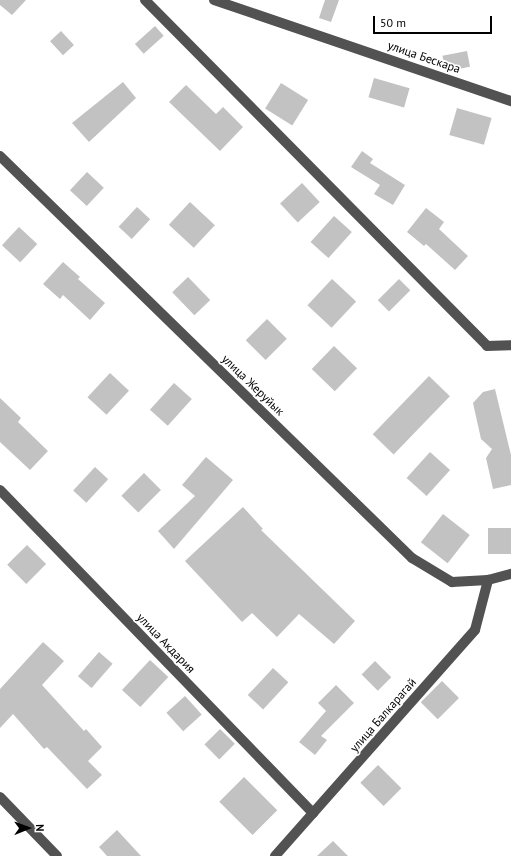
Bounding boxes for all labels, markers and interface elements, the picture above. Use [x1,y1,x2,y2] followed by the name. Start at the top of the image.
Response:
[375,8,494,34] scale bar
[380,15,406,30] text: 50 m
[386,38,462,76] street label: улица Бескара
[219,352,287,418] street label: улица Жеруйык
[134,610,198,676] street label: улица Акдария
[347,675,419,755] street label: улица Балкарагай
[8,808,48,848] north arrow
[33,824,47,832] text: N

